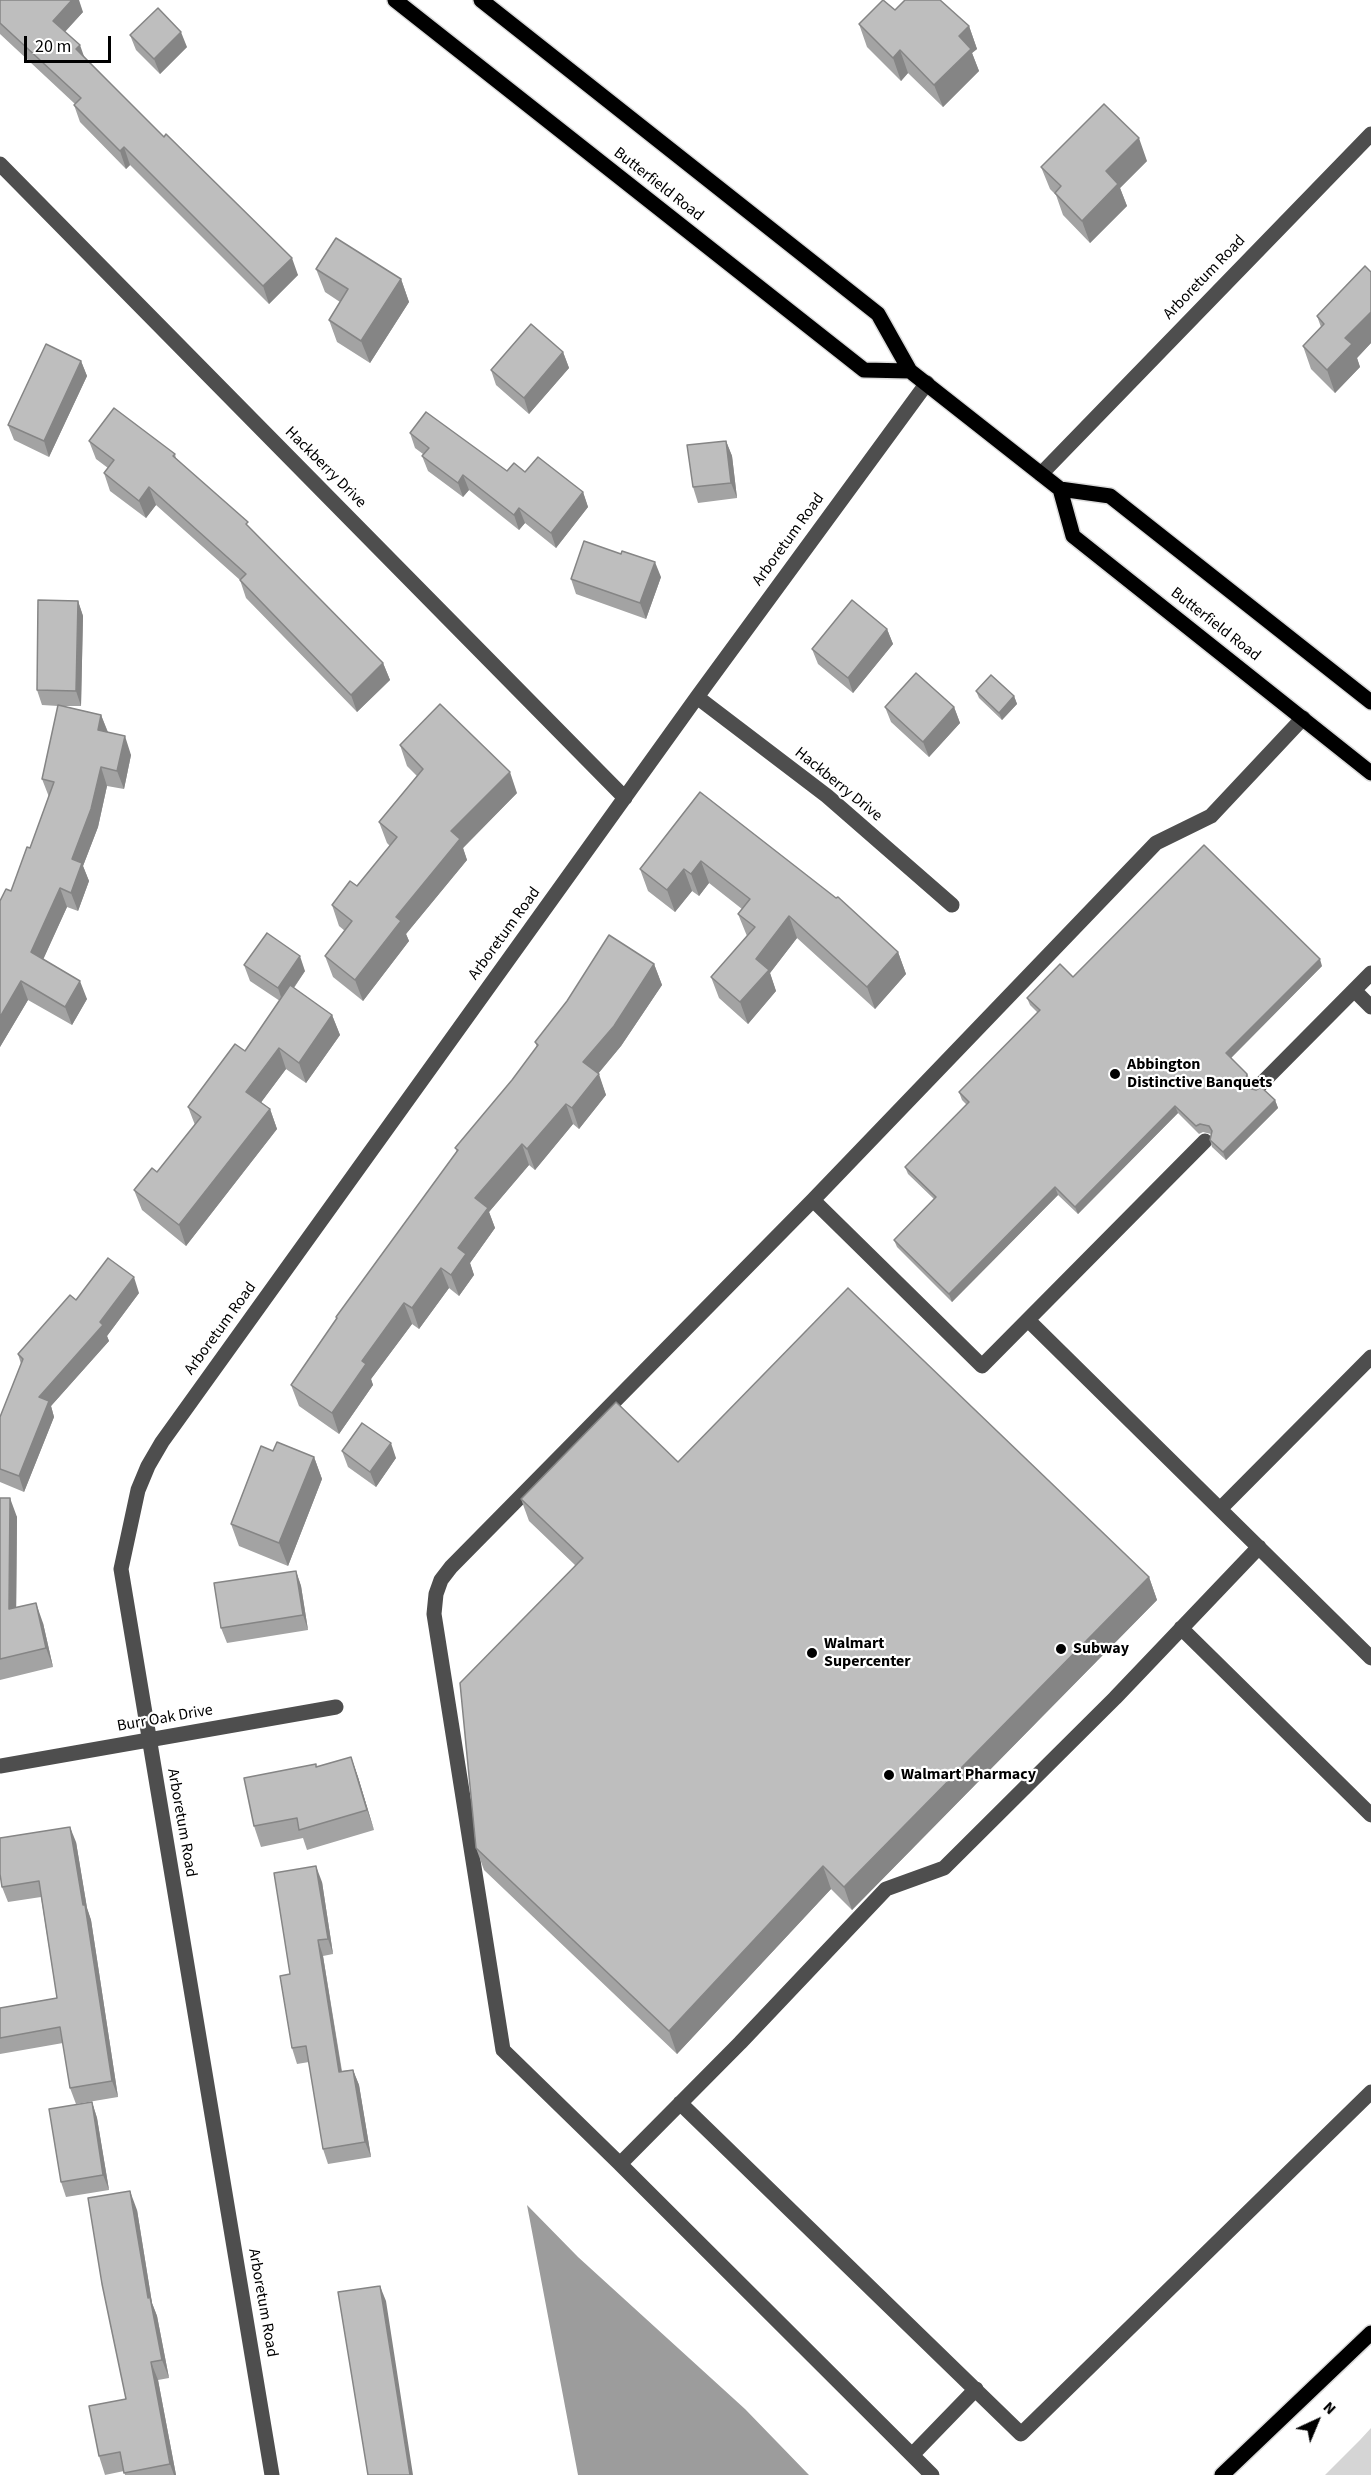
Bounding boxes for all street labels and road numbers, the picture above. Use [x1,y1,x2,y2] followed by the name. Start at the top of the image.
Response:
[609,144,707,226] street label: Butterfield Road
[1160,232,1250,324] street label: Arboretum Road
[280,423,370,513] street label: Hackberry Drive
[749,490,829,590] street label: Arboretum Road
[1166,584,1264,666] street label: Butterfield Road
[790,744,886,826] street label: Hackberry Drive
[465,884,545,984] street label: Arboretum Road
[181,1279,261,1379] street label: Arboretum Road
[116,1701,214,1737] street label: Burr Oak Drive
[162,1767,200,1879] street label: Arboretum Road
[243,2247,281,2359] street label: Arboretum Road

